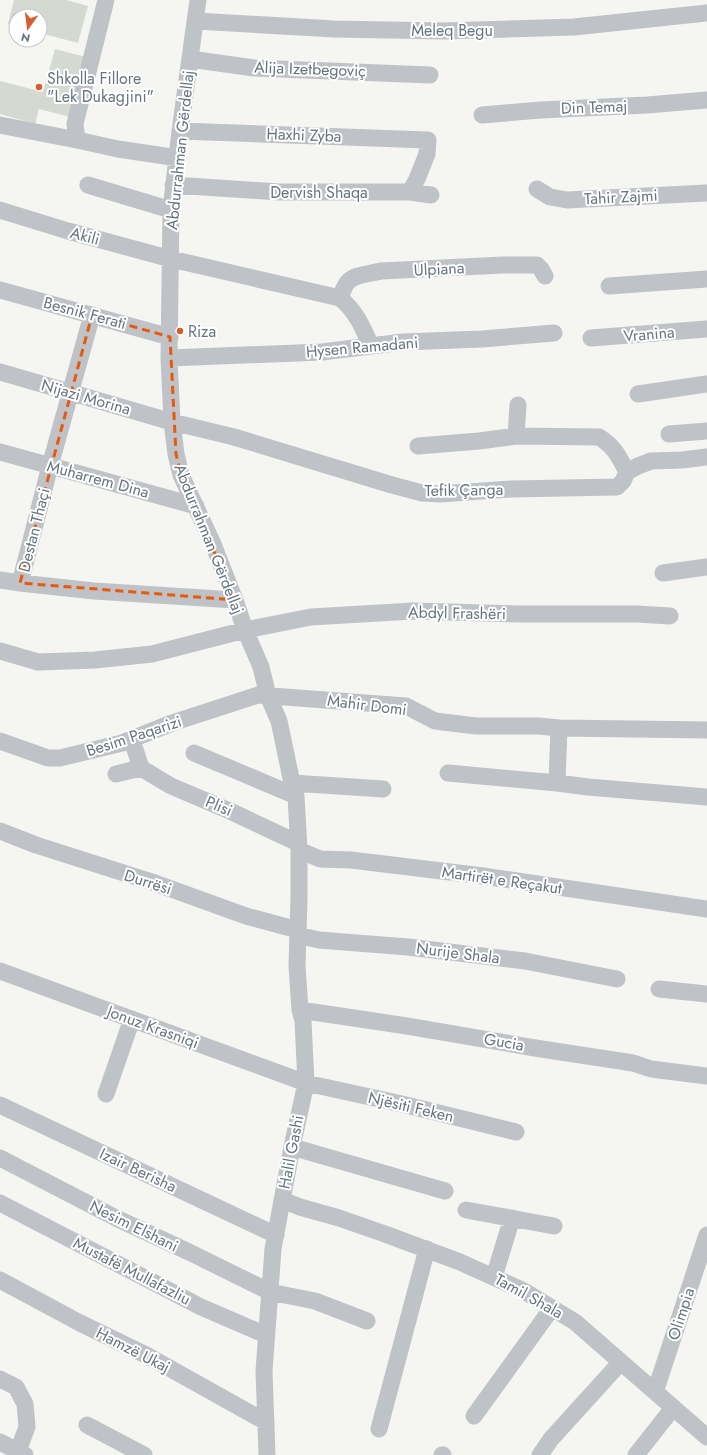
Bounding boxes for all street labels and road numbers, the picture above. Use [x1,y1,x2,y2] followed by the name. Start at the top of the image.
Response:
[411,19,493,42] street label: Meleq Begu
[254,56,366,82] street label: Alija Izetbegoviç
[160,69,200,231] street label: Abdurrahman Gërdellaj
[560,94,628,120] street label: Din Temaj
[266,122,342,148] street label: Haxhi Zyba
[270,181,368,204] street label: Dervish Shaqa
[584,184,658,210] street label: Tahir Zajmi
[68,221,102,251] street label: Akili
[413,256,465,282] street label: Ulpiana
[41,291,129,335] street label: Besnik Ferati
[622,320,676,348] street label: Vranina
[305,331,419,363] street label: Hysen Ramadani
[39,373,133,421] street label: Nijazi Morina
[44,454,152,504] street label: Muharrem Dina
[168,460,250,618] street label: Abdurrahman Gërdellaj
[425,478,503,502] street label: Tefik Çanga
[12,486,56,574] street label: Destan Thaçi
[408,601,506,625] street label: Abdyl Frashëri
[326,689,408,721] street label: Mahir Domi
[83,710,185,762] street label: Besim Paqarizi
[202,790,236,822] street label: Plisi
[440,860,564,900] street label: Martirët e Reçakut
[121,864,175,900] street label: Durrësi
[415,936,501,970] street label: Nurije Shala
[102,999,202,1054] street label: Jonuz Krasniqi
[482,1027,526,1057] street label: Gucia
[366,1086,456,1128] street label: Njësiti Feken
[273,1113,309,1191] street label: Halil Gashi
[96,1142,180,1198] street label: Izair Berisha
[86,1195,182,1257] street label: Nesim Elshani
[69,1231,195,1311] street label: Mustafë Mullafazliu
[491,1268,567,1324] street label: Tamil Shala
[662,1285,700,1343] street label: Olimpia
[92,1321,174,1379] street label: Hamzë Ukaj

